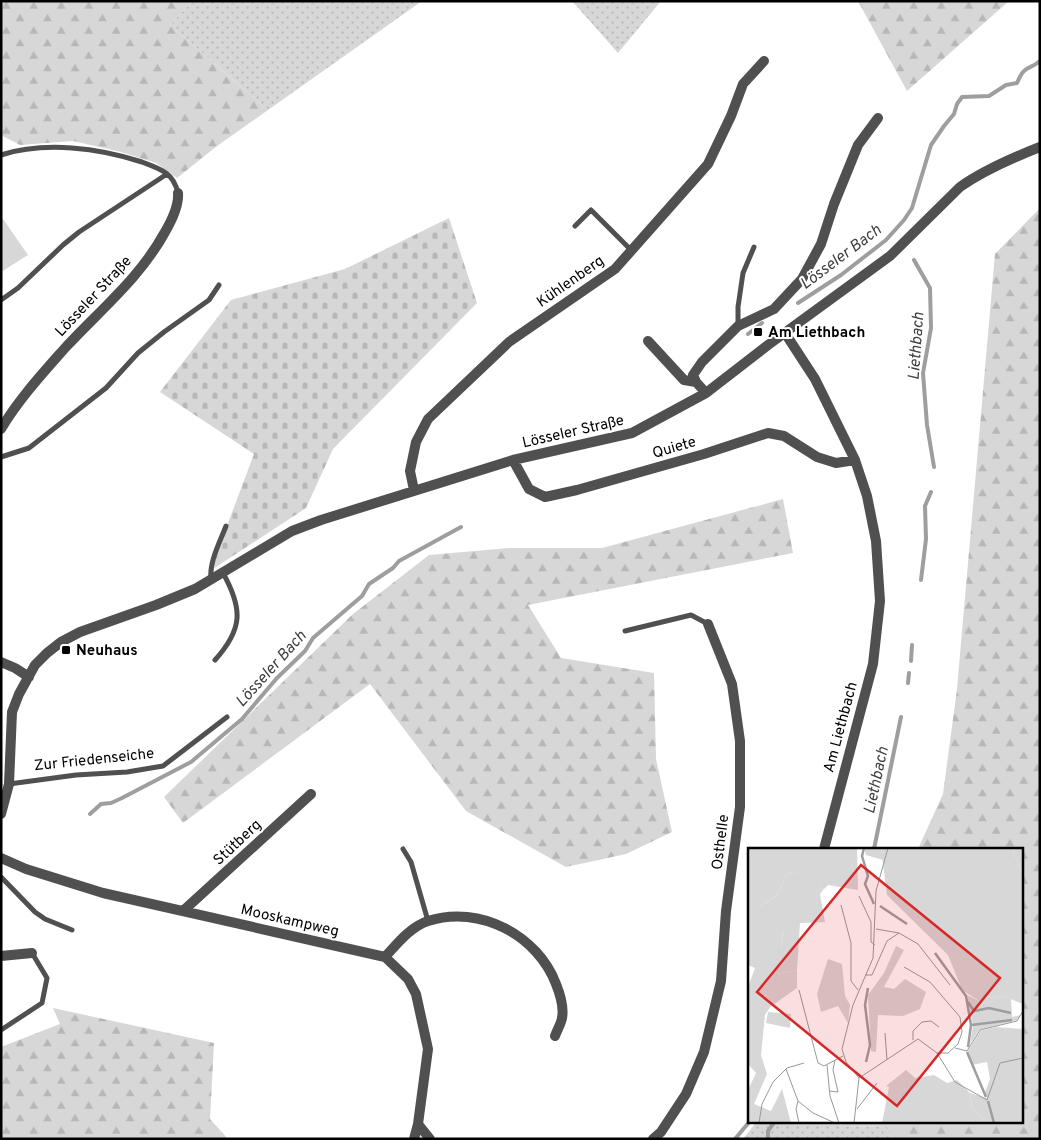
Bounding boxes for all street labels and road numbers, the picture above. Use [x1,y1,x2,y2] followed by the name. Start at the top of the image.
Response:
[533,252,608,312] street label: Kühlenberg
[52,253,136,341] street label: Lösseler Straße
[521,412,626,453] street label: Lösseler Straße
[650,433,699,464] street label: Quiete
[820,680,863,775] street label: Am Liethbach
[33,745,155,776] street label: Zur Friedenseiche
[709,813,734,871] street label: Osthelle
[210,816,266,870] street label: Stütberg
[239,901,341,942] street label: Mooskampweg

